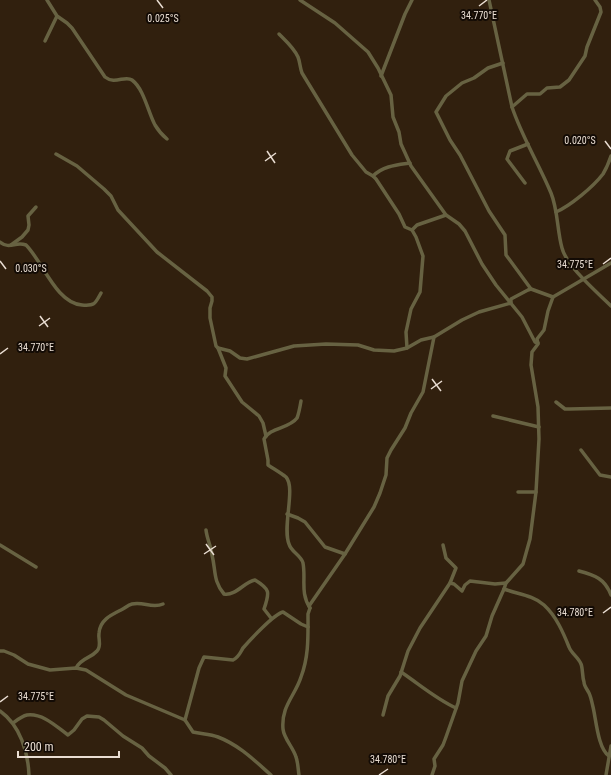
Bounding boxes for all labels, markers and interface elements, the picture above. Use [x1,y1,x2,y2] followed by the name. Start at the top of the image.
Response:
[461,10,497,21] text: 34.770°E
[147,13,179,24] text: 0.025°S
[564,135,596,146] text: 0.020°S
[557,259,593,270] text: 34.775°E
[15,263,47,274] text: 0.030°S
[18,342,54,353] text: 34.770°E
[557,607,593,618] text: 34.780°E
[18,691,54,702] text: 34.775°E
[18,733,119,759] scale bar
[24,740,54,754] text: 200 m
[370,754,406,765] text: 34.780°E

